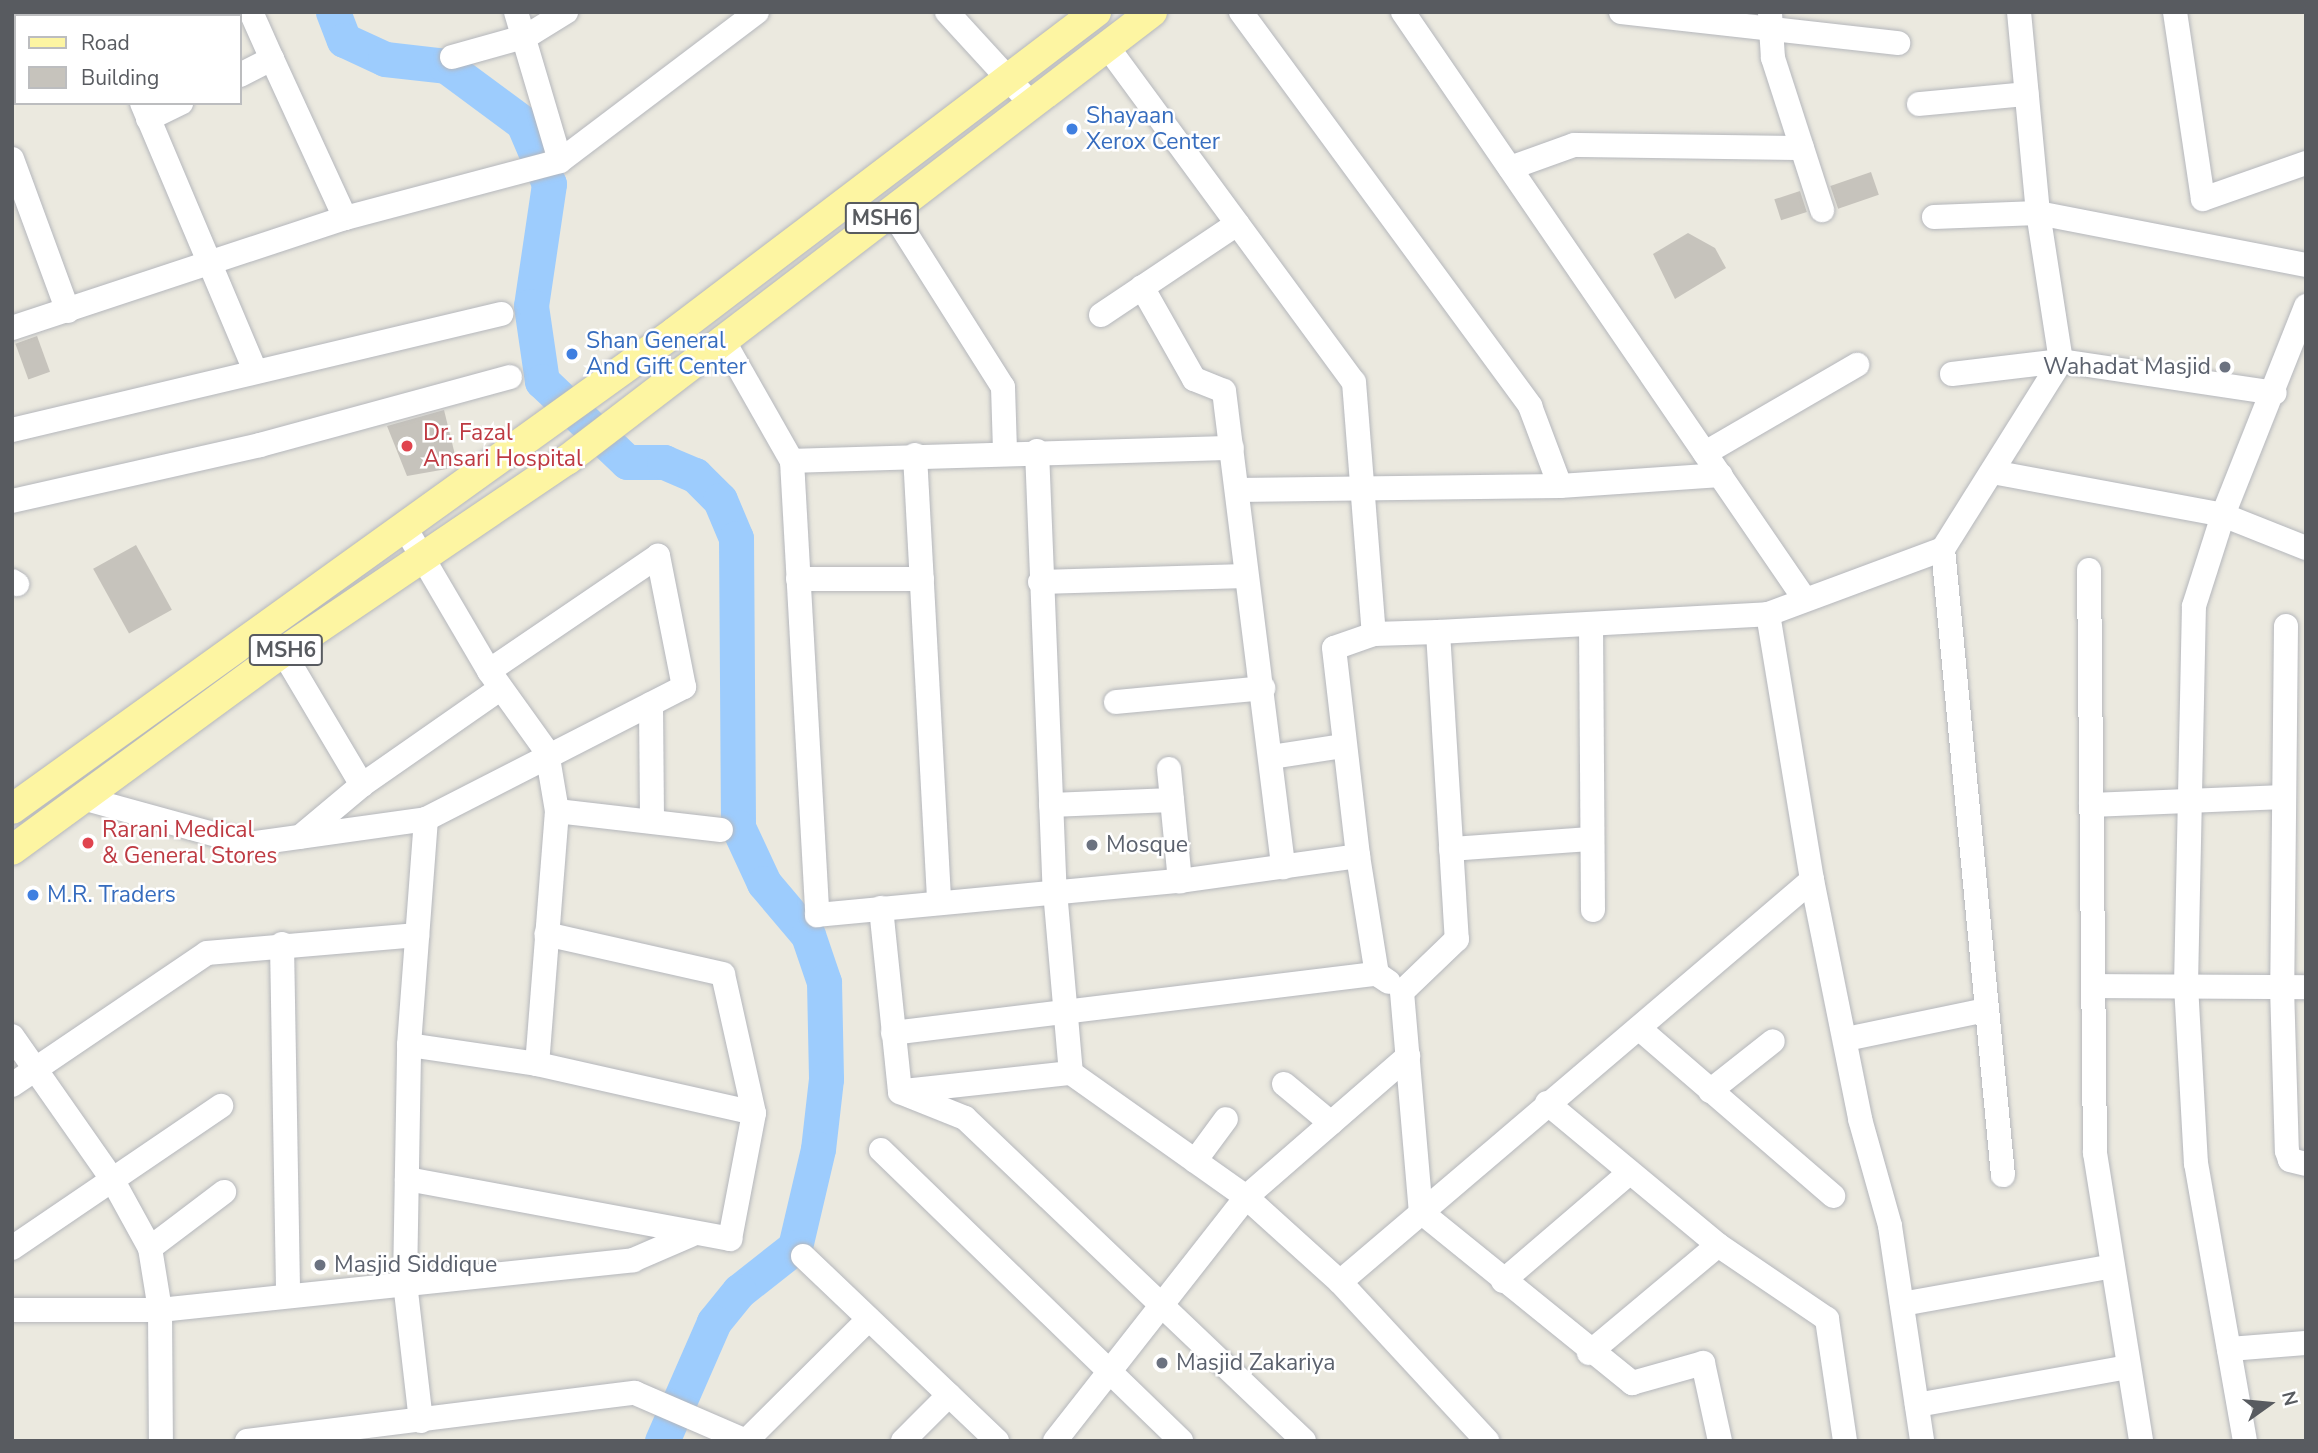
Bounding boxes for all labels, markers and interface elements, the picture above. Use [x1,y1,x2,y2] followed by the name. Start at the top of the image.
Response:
[14,14,242,105] legend
[81,29,130,57] text: Road
[81,64,159,92] text: Building
[1086,102,1220,156] place label: Shayaan Xerox Center
[1064,121,1080,137] marker: Shayaan Xerox Center
[844,200,920,235] road number: MSH6
[586,327,747,381] place label: Shan General And Gift Center
[564,346,580,362] marker: Shan General And Gift Center
[2043,353,2211,381] place label: Wahadat Masjid
[2217,359,2233,375] marker: Wahadat Masjid
[423,419,583,473] place label: Dr. Fazal Ansari Hospital
[397,436,417,456] marker: Dr. Fazal Ansari Hospital
[247,632,324,668] road number: MSH6
[102,816,277,870] place label: Rarani Medical & General Stores
[1106,831,1188,859] place label: Mosque
[80,835,96,851] marker: Rarani Medical & General Stores
[1084,837,1100,853] marker: Mosque
[47,881,176,909] place label: M.R. Traders
[25,887,41,903] marker: M.R. Traders
[334,1251,497,1279] place label: Masjid Siddique
[312,1257,328,1273] marker: Masjid Siddique
[1176,1349,1335,1377] place label: Masjid Zakariya
[1154,1355,1170,1371] marker: Masjid Zakariya
[2234,1369,2304,1439] north arrow
[2275,1388,2304,1409] text: N

